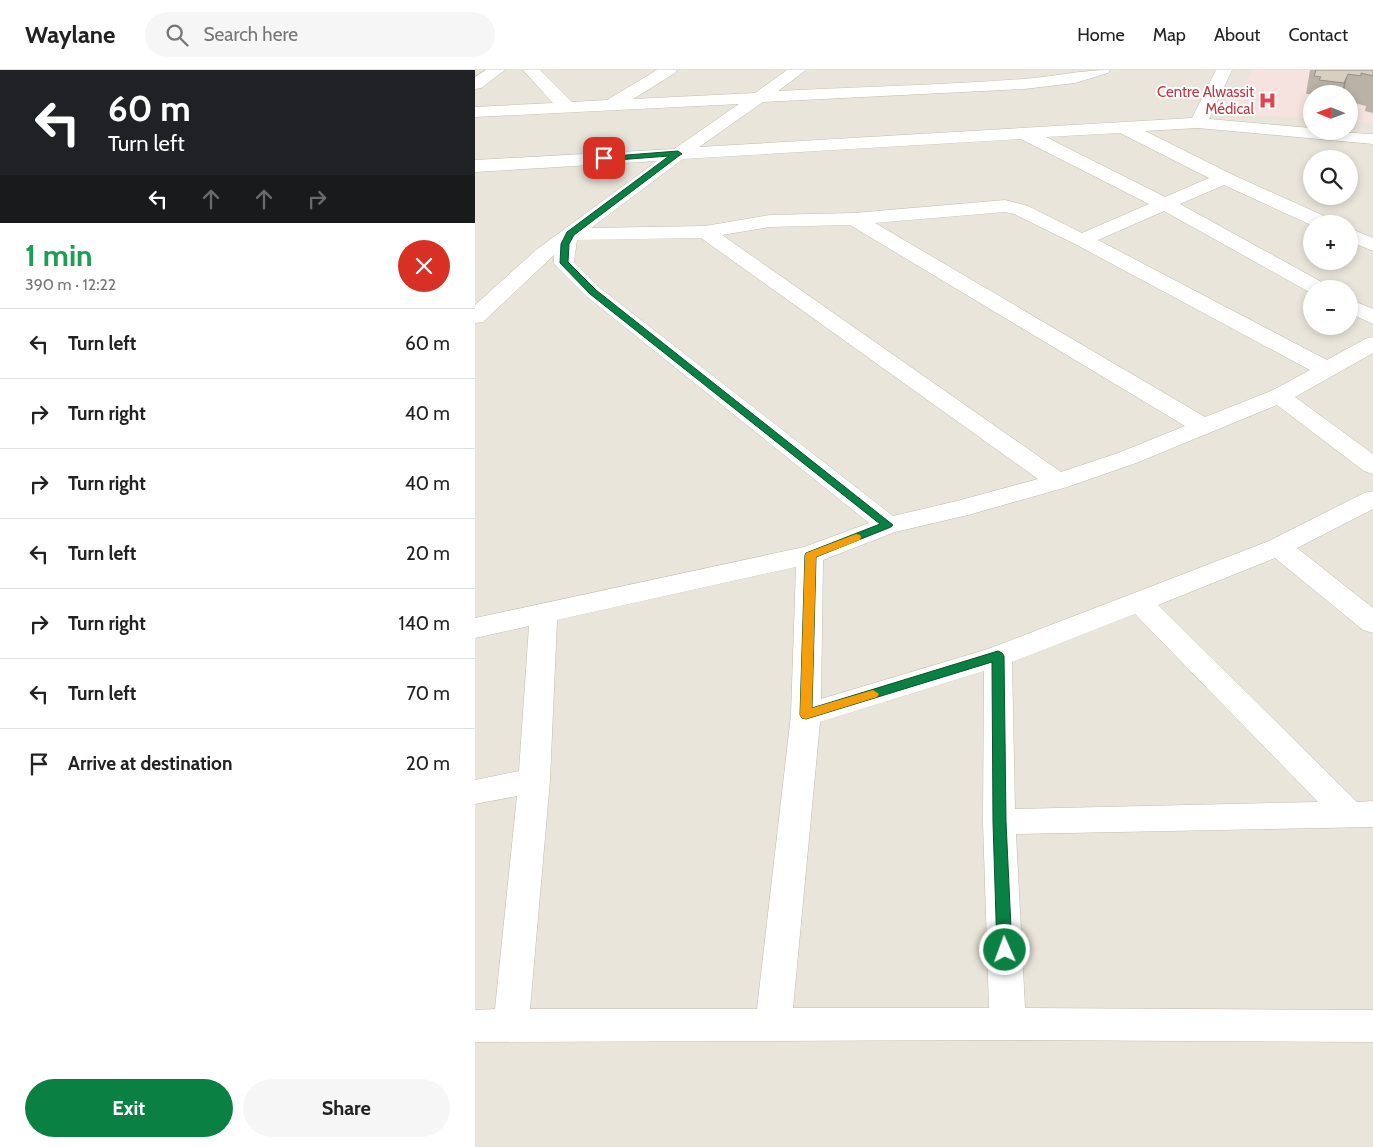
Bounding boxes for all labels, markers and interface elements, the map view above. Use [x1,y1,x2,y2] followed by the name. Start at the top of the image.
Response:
[145,12,495,57] search box
[25,20,115,49] text: Waylane
[163,21,191,49] icon: search
[203,23,298,46] text: Search here
[1077,24,1125,46] text: Home
[1153,24,1186,46] text: Map
[1214,24,1260,46] text: About
[1288,24,1348,46] text: Contact
[1157,83,1254,118] place label: Centre Alwassit Médical
[1303,85,1357,140] north arrow
[1303,85,1358,335] map controls
[108,87,191,130] text: 60 m
[25,90,90,155] icon: left
[1258,91,1278,111] hospital icon: Centre Alwassit Médical
[108,130,185,157] text: Turn left
[583,137,625,179] pin
[590,144,618,172] icon: arrive
[1303,150,1358,205] button: search
[144,185,172,213] icon: left
[197,185,225,213] icon: ahead
[250,185,278,213] icon: ahead
[303,185,331,213] icon: right
[1303,215,1358,270] button: +
[25,237,93,274] text: 1 min
[398,240,450,292] button: close
[25,275,116,294] text: 390 m · 12:22
[1303,280,1358,335] button: −
[25,330,53,358] icon: left
[68,332,136,355] text: Turn left
[405,332,450,355] text: 60 m
[25,400,53,428] icon: right
[68,402,146,425] text: Turn right
[405,402,450,425] text: 40 m
[25,470,53,498] icon: right
[68,472,146,495] text: Turn right
[405,472,450,495] text: 40 m
[25,540,53,568] icon: left
[68,542,136,565] text: Turn left
[406,542,450,565] text: 20 m
[25,610,53,638] icon: right
[68,612,146,635] text: Turn right
[399,612,450,635] text: 140 m
[25,680,53,708] icon: left
[68,682,136,705] text: Turn left
[406,682,450,705] text: 70 m
[25,750,53,778] icon: arrive
[68,752,232,775] text: Arrive at destination
[406,752,450,775] text: 20 m
[978,923,1030,975] position arrow
[25,1079,233,1137] button: Exit
[243,1079,450,1137] button: Share

